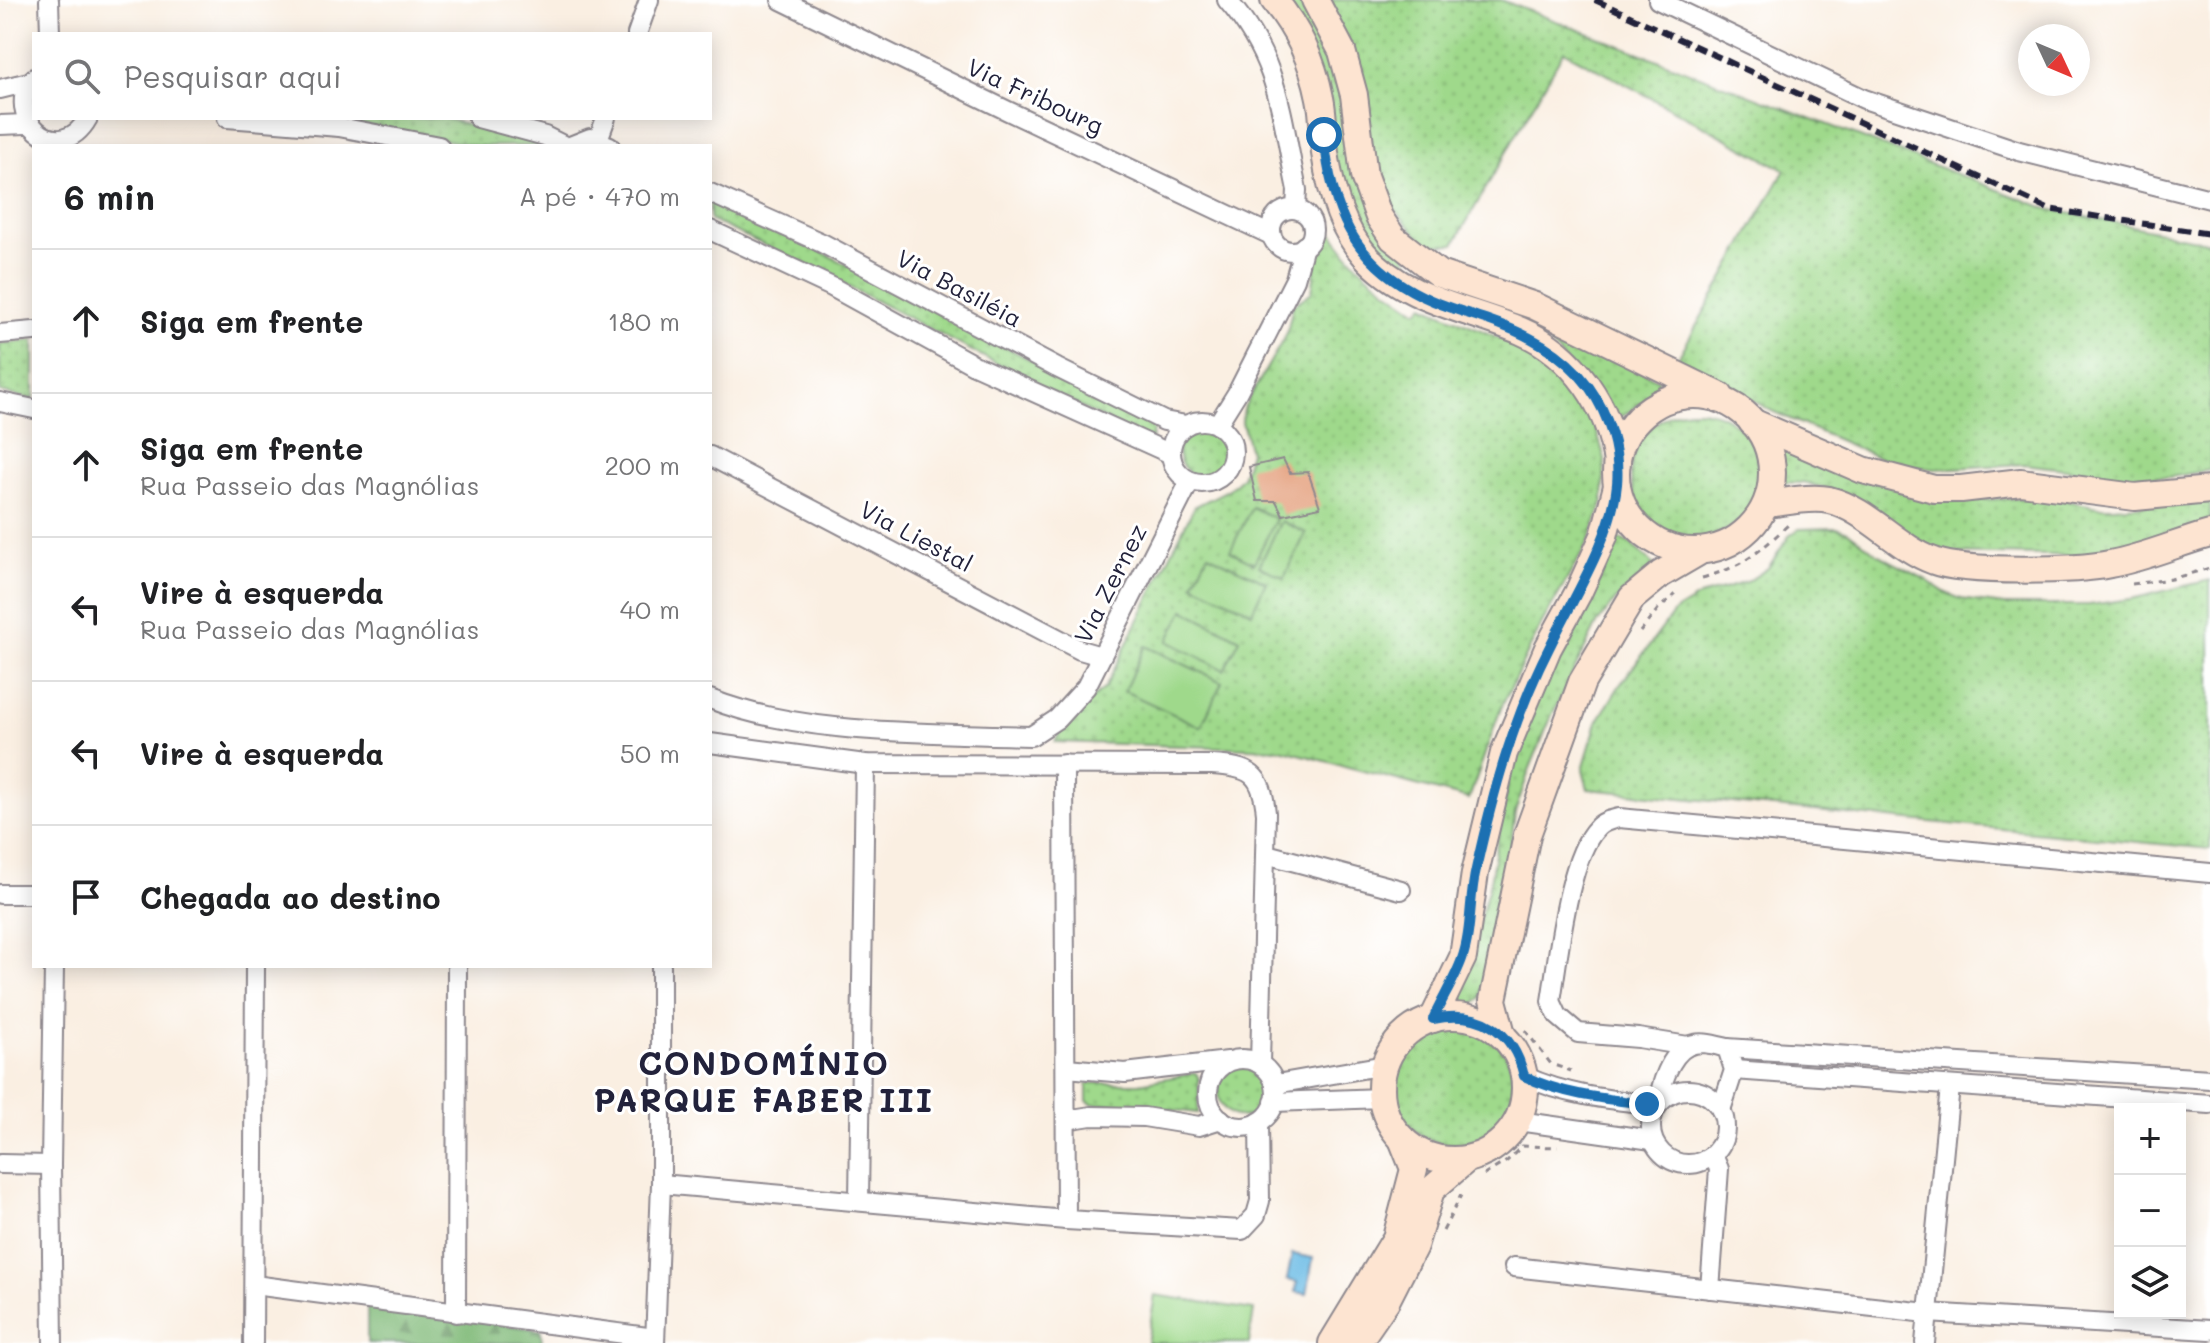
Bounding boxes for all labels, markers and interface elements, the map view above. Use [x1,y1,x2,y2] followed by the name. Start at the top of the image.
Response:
[2018,24,2090,96] north arrow
[32,32,712,120] search box
[963,51,1109,141] street label: Via Fribourg
[60,54,104,98] icon: search
[124,56,342,96] text: Pesquisar aqui
[1306,117,1342,153] route start
[64,174,155,219] text: 6 min
[519,179,680,213] text: A pé · 470 m
[892,242,1028,334] street label: Via Basiléia
[64,299,108,343] icon: ahead
[140,301,363,341] text: Siga em frente
[608,304,680,338] text: 180 m
[140,428,363,468] text: Siga em frente
[64,443,108,487] icon: ahead
[604,448,680,482] text: 200 m
[140,468,479,502] text: Rua Passeio das Magnólias
[855,493,978,578] street label: Via Liestal
[1066,518,1153,648] street label: Via Zernez
[140,572,384,612] text: Vire à esquerda
[64,587,108,631] icon: left
[620,592,680,626] text: 40 m
[140,612,479,646] text: Rua Passeio das Magnólias
[64,731,108,775] icon: left
[140,733,384,773] text: Vire à esquerda
[620,736,680,770] text: 50 m
[64,875,108,919] icon: arrive
[140,877,440,917] text: Chegada ao destino
[594,1041,934,1120] district label: CONDOMÍNIO PARQUE FABER III
[1629,1086,1665,1122] route end
[2114,1103,2186,1319] map controls
[2114,1103,2186,1175] button: +
[2114,1175,2186,1247] button: −
[2114,1247,2186,1319] button: layers

